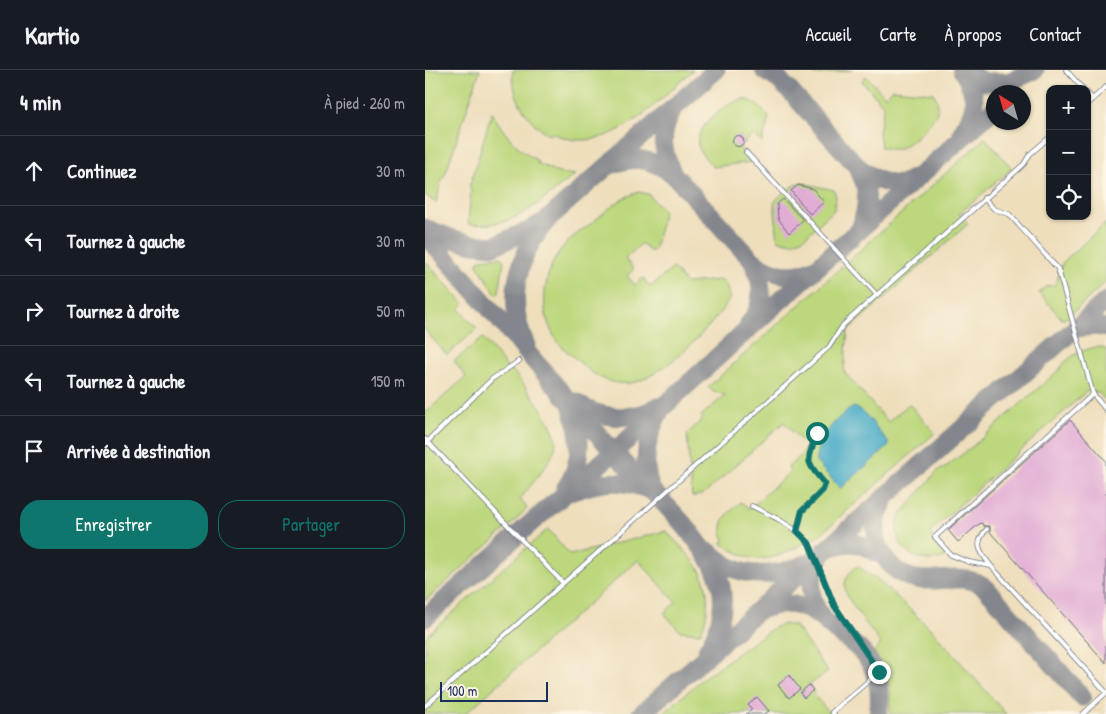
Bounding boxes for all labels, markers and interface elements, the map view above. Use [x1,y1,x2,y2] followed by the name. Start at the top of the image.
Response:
[25,19,80,51] text: Kartio
[805,22,851,47] text: Accueil
[879,22,917,47] text: Carte
[945,22,1001,47] text: À propos
[1029,22,1081,47] text: Contact
[986,85,1031,130] north arrow
[1046,85,1091,220] map controls
[1046,85,1091,130] button: +
[20,88,61,117] text: 4 min
[324,92,405,114] text: À pied · 260 m
[1046,130,1091,175] button: −
[20,157,48,185] icon: ahead
[67,158,136,184] text: Continuez
[376,160,405,182] text: 30 m
[1046,175,1091,220] button: locate
[20,227,48,255] icon: left
[67,228,185,254] text: Tournez à gauche
[376,230,405,252] text: 30 m
[20,297,48,325] icon: right
[67,298,180,324] text: Tournez à droite
[377,300,405,322] text: 50 m
[20,367,48,395] icon: left
[67,368,185,394] text: Tournez à gauche
[371,370,405,392] text: 150 m
[806,422,829,445] route start
[20,437,48,465] icon: arrive
[67,438,210,464] text: Arrivée à destination
[20,500,208,549] button: Enregistrer
[218,500,405,549] button: Partager
[868,661,891,684] route end
[440,679,547,702] scale bar
[447,681,477,700] text: 100 m

